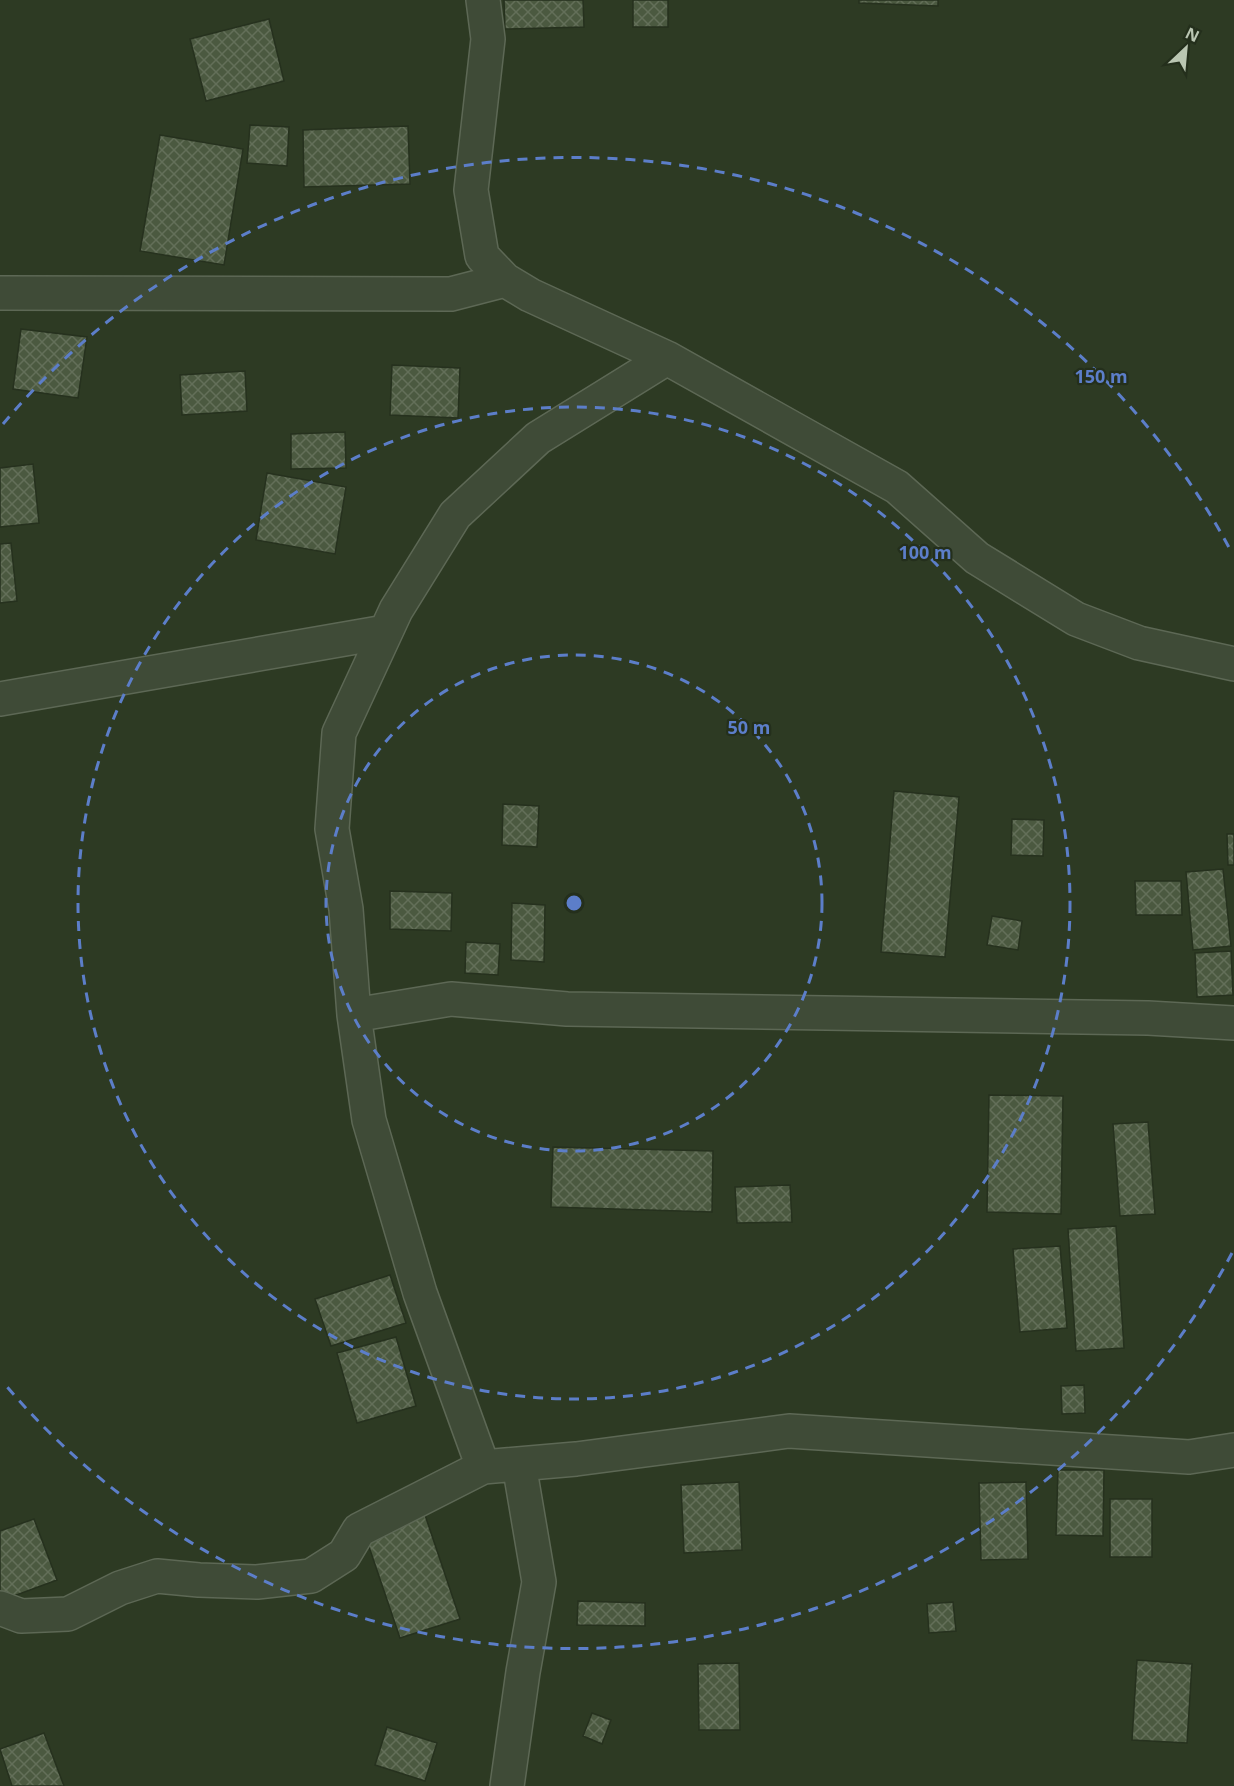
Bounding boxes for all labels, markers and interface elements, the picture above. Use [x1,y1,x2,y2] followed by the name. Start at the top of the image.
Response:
[1156,18,1216,78] north arrow
[1182,22,1203,47] text: N
[1074,364,1128,388] text: 150 m
[898,540,952,564] text: 100 m
[728,715,770,739] text: 50 m
[564,893,584,913] centre of rings

